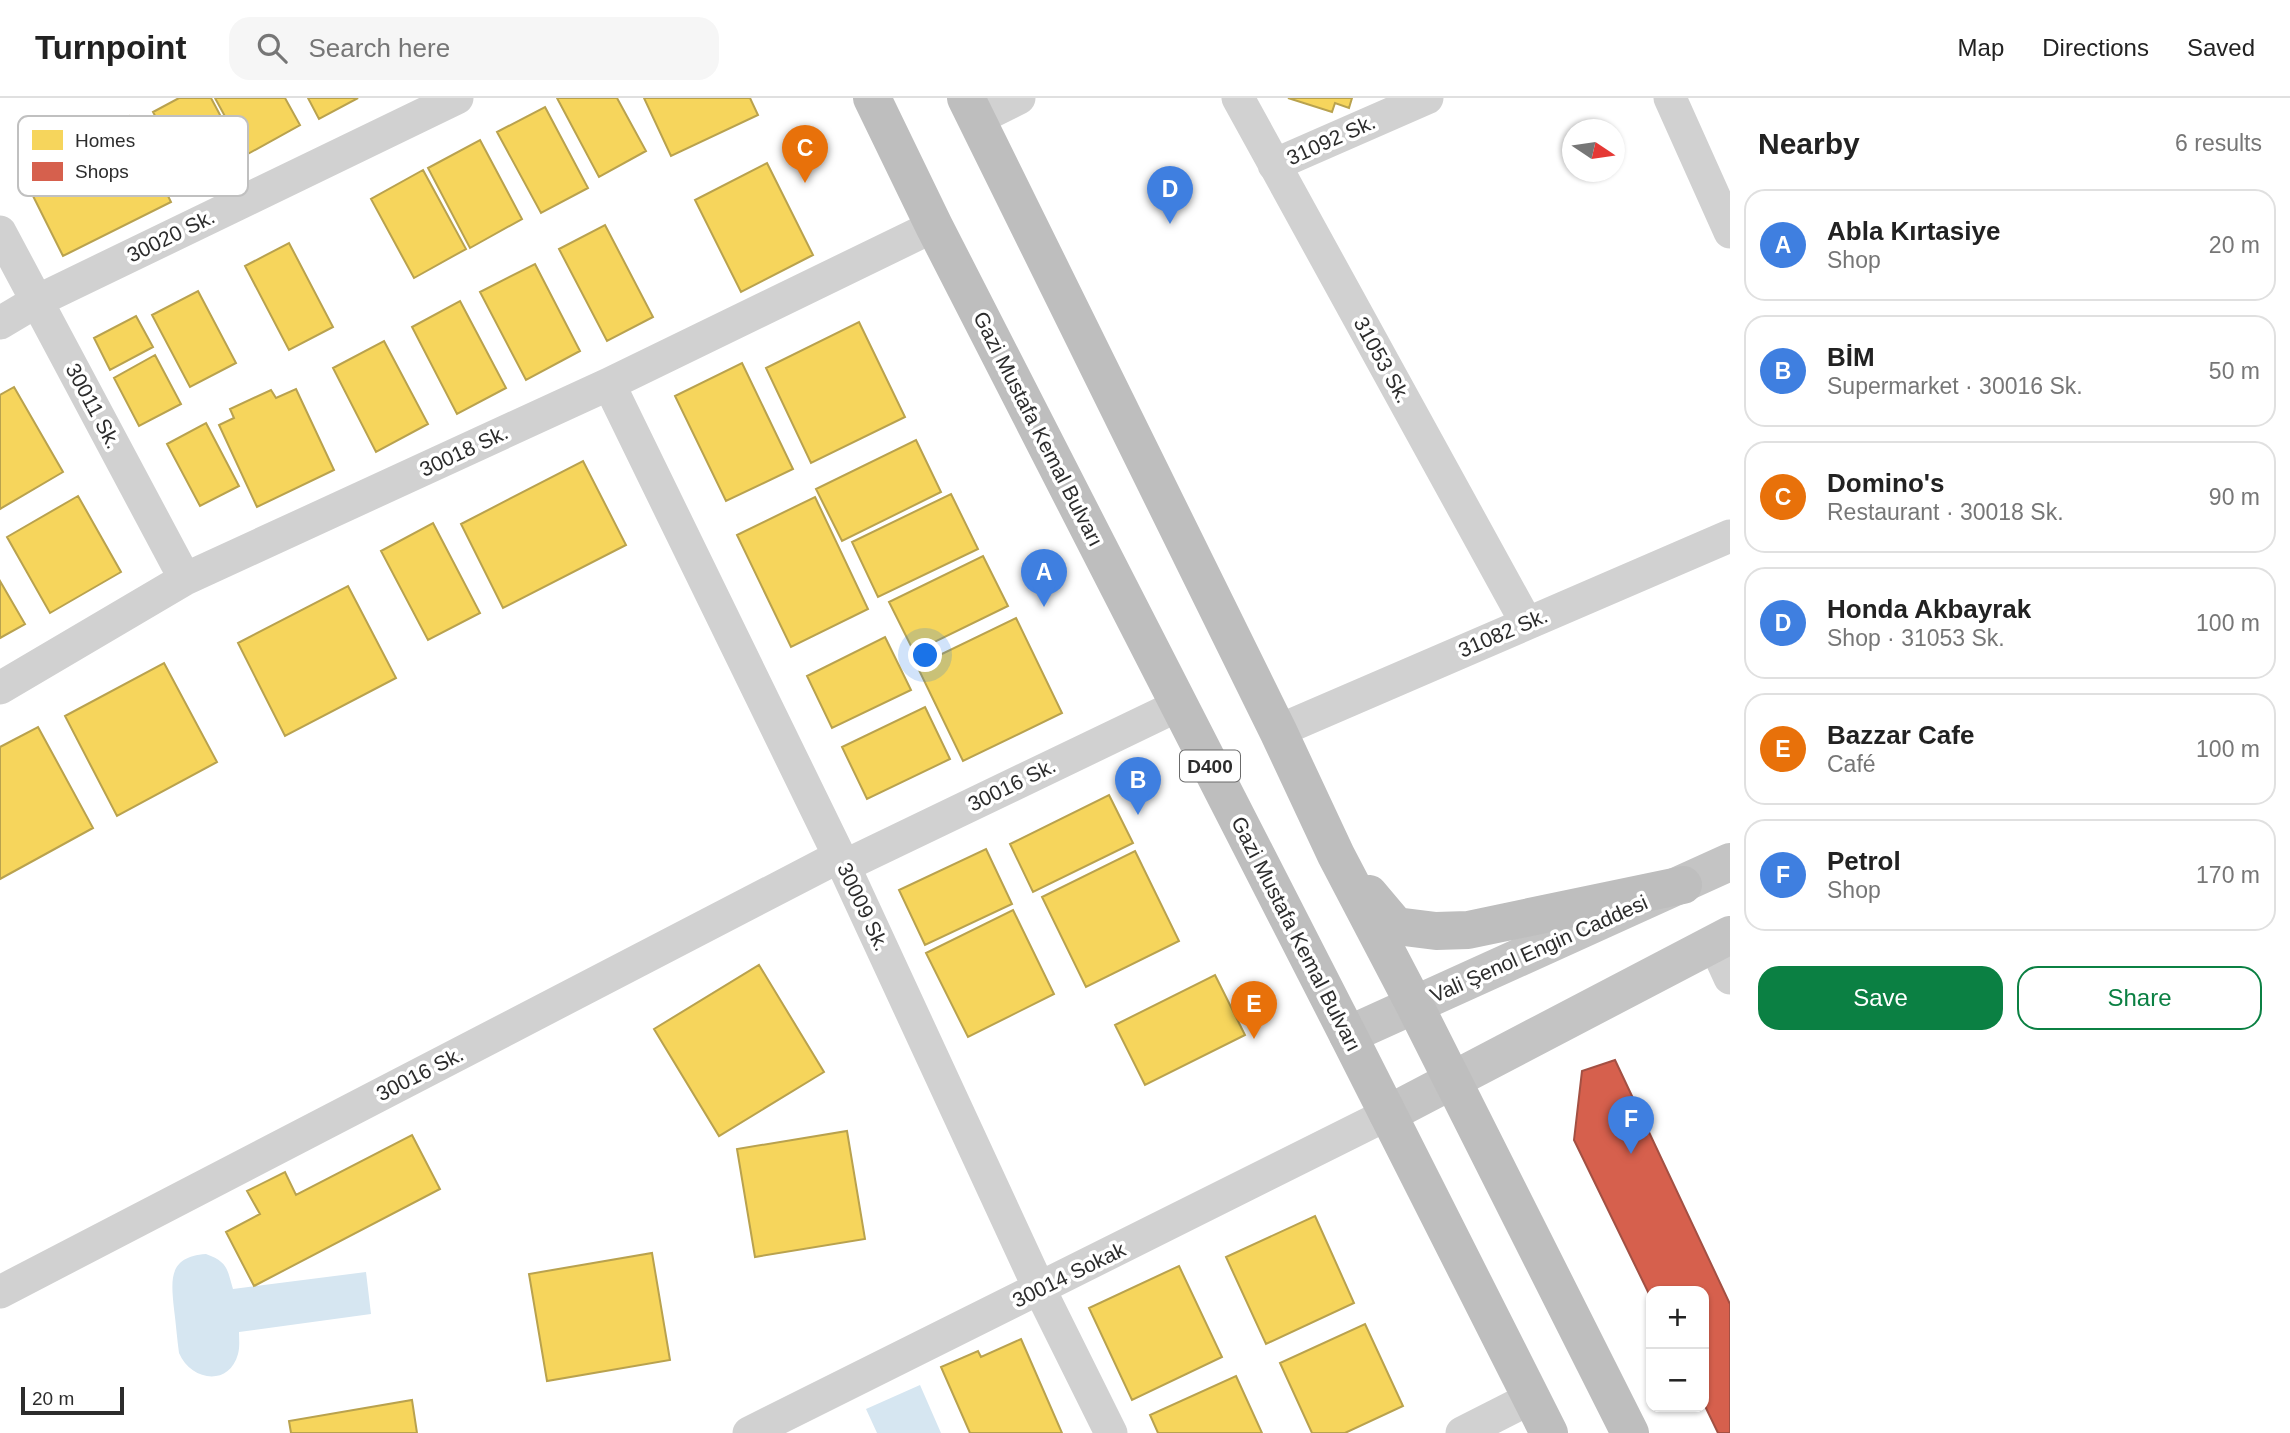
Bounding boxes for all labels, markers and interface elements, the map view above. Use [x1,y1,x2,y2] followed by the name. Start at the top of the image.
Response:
[229,17,719,80] search box
[35,29,187,66] text: Turnpoint
[253,29,291,67] icon: search
[309,33,450,63] text: Search here
[1958,34,2004,61] text: Map
[2042,34,2149,61] text: Directions
[2187,34,2255,61] text: Saved
[1283,110,1379,169] street label: 31092 Sk.
[18,116,248,196] legend
[1562,119,1625,182] north arrow
[782,125,828,183] pin: C
[1758,127,1860,160] text: Nearby
[75,130,135,151] text: Homes
[2175,130,2262,156] text: 6 results
[75,161,129,182] text: Shops
[1147,166,1193,224] pin: D
[123,204,218,267] street label: 30020 Sk.
[1827,216,2000,246] text: Abla Kırtasiye
[1775,232,1791,258] text: A
[2209,232,2260,258] text: 20 m
[1827,247,1881,273] text: Shop
[969,308,1108,550] street label: Gazi Mustafa Kemal Bulvarı
[1349,313,1415,407] street label: 31053 Sk.
[1827,342,1875,372] text: BİM
[1775,358,1791,384] text: B
[2209,358,2260,384] text: 50 m
[61,359,125,452] street label: 30011 Sk.
[1827,373,2083,399] text: Supermarket · 30016 Sk.
[416,420,512,481] street label: 30018 Sk.
[1827,468,1944,498] text: Domino's
[1775,484,1791,510] text: C
[2209,484,2260,510] text: 90 m
[1827,499,2064,525] text: Restaurant · 30018 Sk.
[1021,549,1067,607] pin: A
[1827,594,2031,624] text: Honda Akbayrak
[1455,603,1551,662] street label: 31082 Sk.
[1775,610,1791,636] text: D
[2196,610,2260,636] text: 100 m
[1827,625,2005,651] text: Shop · 31053 Sk.
[908,638,942,672] your location
[1827,720,1974,750] text: Bazzar Cafe
[1775,736,1791,762] text: E
[2196,736,2260,762] text: 100 m
[1180,750,1240,782] road number: D400
[1827,751,1876,777] text: Café
[964,753,1059,816] street label: 30016 Sk.
[1115,757,1161,815] pin: B
[1227,813,1366,1055] street label: Gazi Mustafa Kemal Bulvarı
[1827,846,1901,876] text: Petrol
[833,859,894,955] street label: 30009 Sk.
[1776,862,1790,888] text: F
[2196,862,2260,888] text: 170 m
[1827,877,1881,903] text: Shop
[1427,890,1651,1007] street label: Vali Şenol Engin Caddesi
[1758,966,2003,1030] button: Save
[2017,966,2262,1030] button: Share
[1231,981,1277,1039] pin: E
[372,1042,467,1105] street label: 30016 Sk.
[1608,1096,1654,1154] pin: F
[1009,1237,1129,1312] street label: 30014 Sokak
[1646,1286,1709,1412] map controls
[1646,1286,1709,1349] button: +
[1646,1349,1709,1412] button: −
[21,1384,124,1416] scale bar
[32,1388,74,1409] text: 20 m

